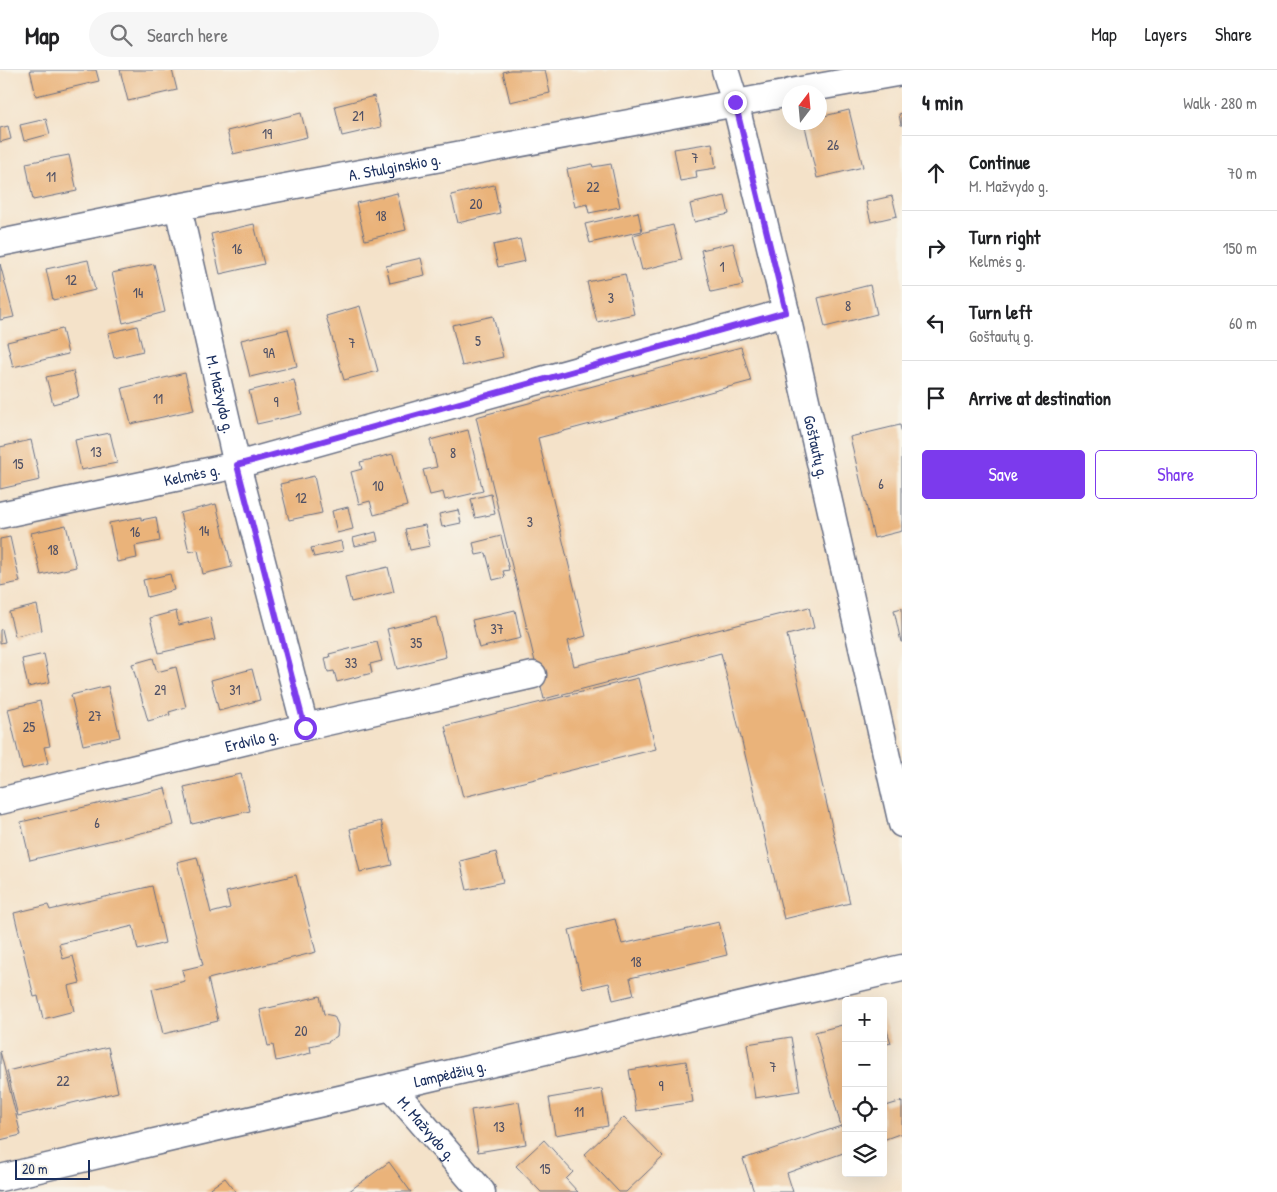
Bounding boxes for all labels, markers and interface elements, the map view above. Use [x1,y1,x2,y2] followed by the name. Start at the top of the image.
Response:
[89,12,439,57] search box
[25,19,59,51] text: Map
[107,21,135,49] icon: search
[147,22,228,48] text: Search here
[1091,22,1117,47] text: Map
[1145,22,1187,47] text: Layers
[1215,22,1252,47] text: Share
[782,85,827,130] north arrow
[922,88,963,117] text: 4 min
[724,91,747,114] route end
[1183,92,1257,114] text: Walk · 280 m
[352,106,364,125] house number: 21
[262,124,272,143] house number: 19
[827,135,839,154] house number: 26
[347,147,443,186] street label: A. Stulginskio g.
[692,148,699,167] house number: 7
[969,149,1030,175] text: Continue
[922,159,950,187] icon: ahead
[1227,162,1257,184] text: 70 m
[46,167,56,186] house number: 11
[969,175,1048,197] text: M. Mažvydo g.
[586,177,600,196] house number: 22
[470,194,482,213] house number: 20
[375,206,387,225] house number: 18
[969,224,1040,250] text: Turn right
[922,234,950,262] icon: right
[1223,237,1257,259] text: 150 m
[232,239,243,258] house number: 16
[969,250,1026,272] text: Kelmės g.
[719,257,725,276] house number: 1
[65,270,77,289] house number: 12
[133,283,143,302] house number: 14
[608,288,614,307] house number: 3
[845,296,851,315] house number: 8
[969,299,1032,325] text: Turn left
[922,309,950,337] icon: left
[1229,312,1257,334] text: 60 m
[969,325,1034,347] text: Goštautų g.
[475,331,481,350] house number: 5
[349,333,356,352] house number: 7
[263,343,275,362] house number: 9A
[201,353,240,435] street label: M. Mažvydo g.
[922,384,950,412] icon: arrive
[969,385,1111,411] text: Arrive at destination
[153,389,163,408] house number: 11
[273,392,279,411] house number: 9
[799,413,834,481] street label: Goštautų g.
[90,442,102,461] house number: 13
[450,443,456,462] house number: 8
[922,450,1085,499] button: Save
[1095,450,1257,499] button: Share
[12,454,24,473] house number: 15
[162,458,222,491] street label: Kelmės g.
[878,474,884,493] house number: 6
[372,476,384,495] house number: 10
[295,488,307,507] house number: 12
[527,512,533,531] house number: 3
[199,521,209,540] house number: 14
[130,522,141,541] house number: 16
[47,540,59,559] house number: 18
[490,619,504,638] house number: 37
[410,633,422,652] house number: 35
[345,653,357,672] house number: 33
[154,680,166,699] house number: 29
[229,680,241,699] house number: 31
[88,706,102,725] house number: 27
[23,717,35,736] house number: 25
[294,717,317,740] route start
[223,723,281,757] street label: Erdvilo g.
[94,813,100,832] house number: 6
[630,952,642,971] house number: 18
[842,997,887,1177] map controls
[842,997,887,1042] button: +
[295,1021,307,1040] house number: 20
[842,1042,887,1087] button: −
[412,1054,488,1092] street label: Lampėdžių g.
[770,1057,777,1076] house number: 7
[56,1071,70,1090] house number: 22
[658,1076,664,1095] house number: 9
[842,1087,887,1132] button: locate
[393,1091,461,1166] street label: M. Mažvydo g.
[574,1102,584,1121] house number: 11
[493,1117,505,1136] house number: 13
[842,1132,887,1177] button: layers
[15,1157,90,1180] scale bar
[22,1159,48,1178] text: 20 m
[539,1159,551,1178] house number: 15

